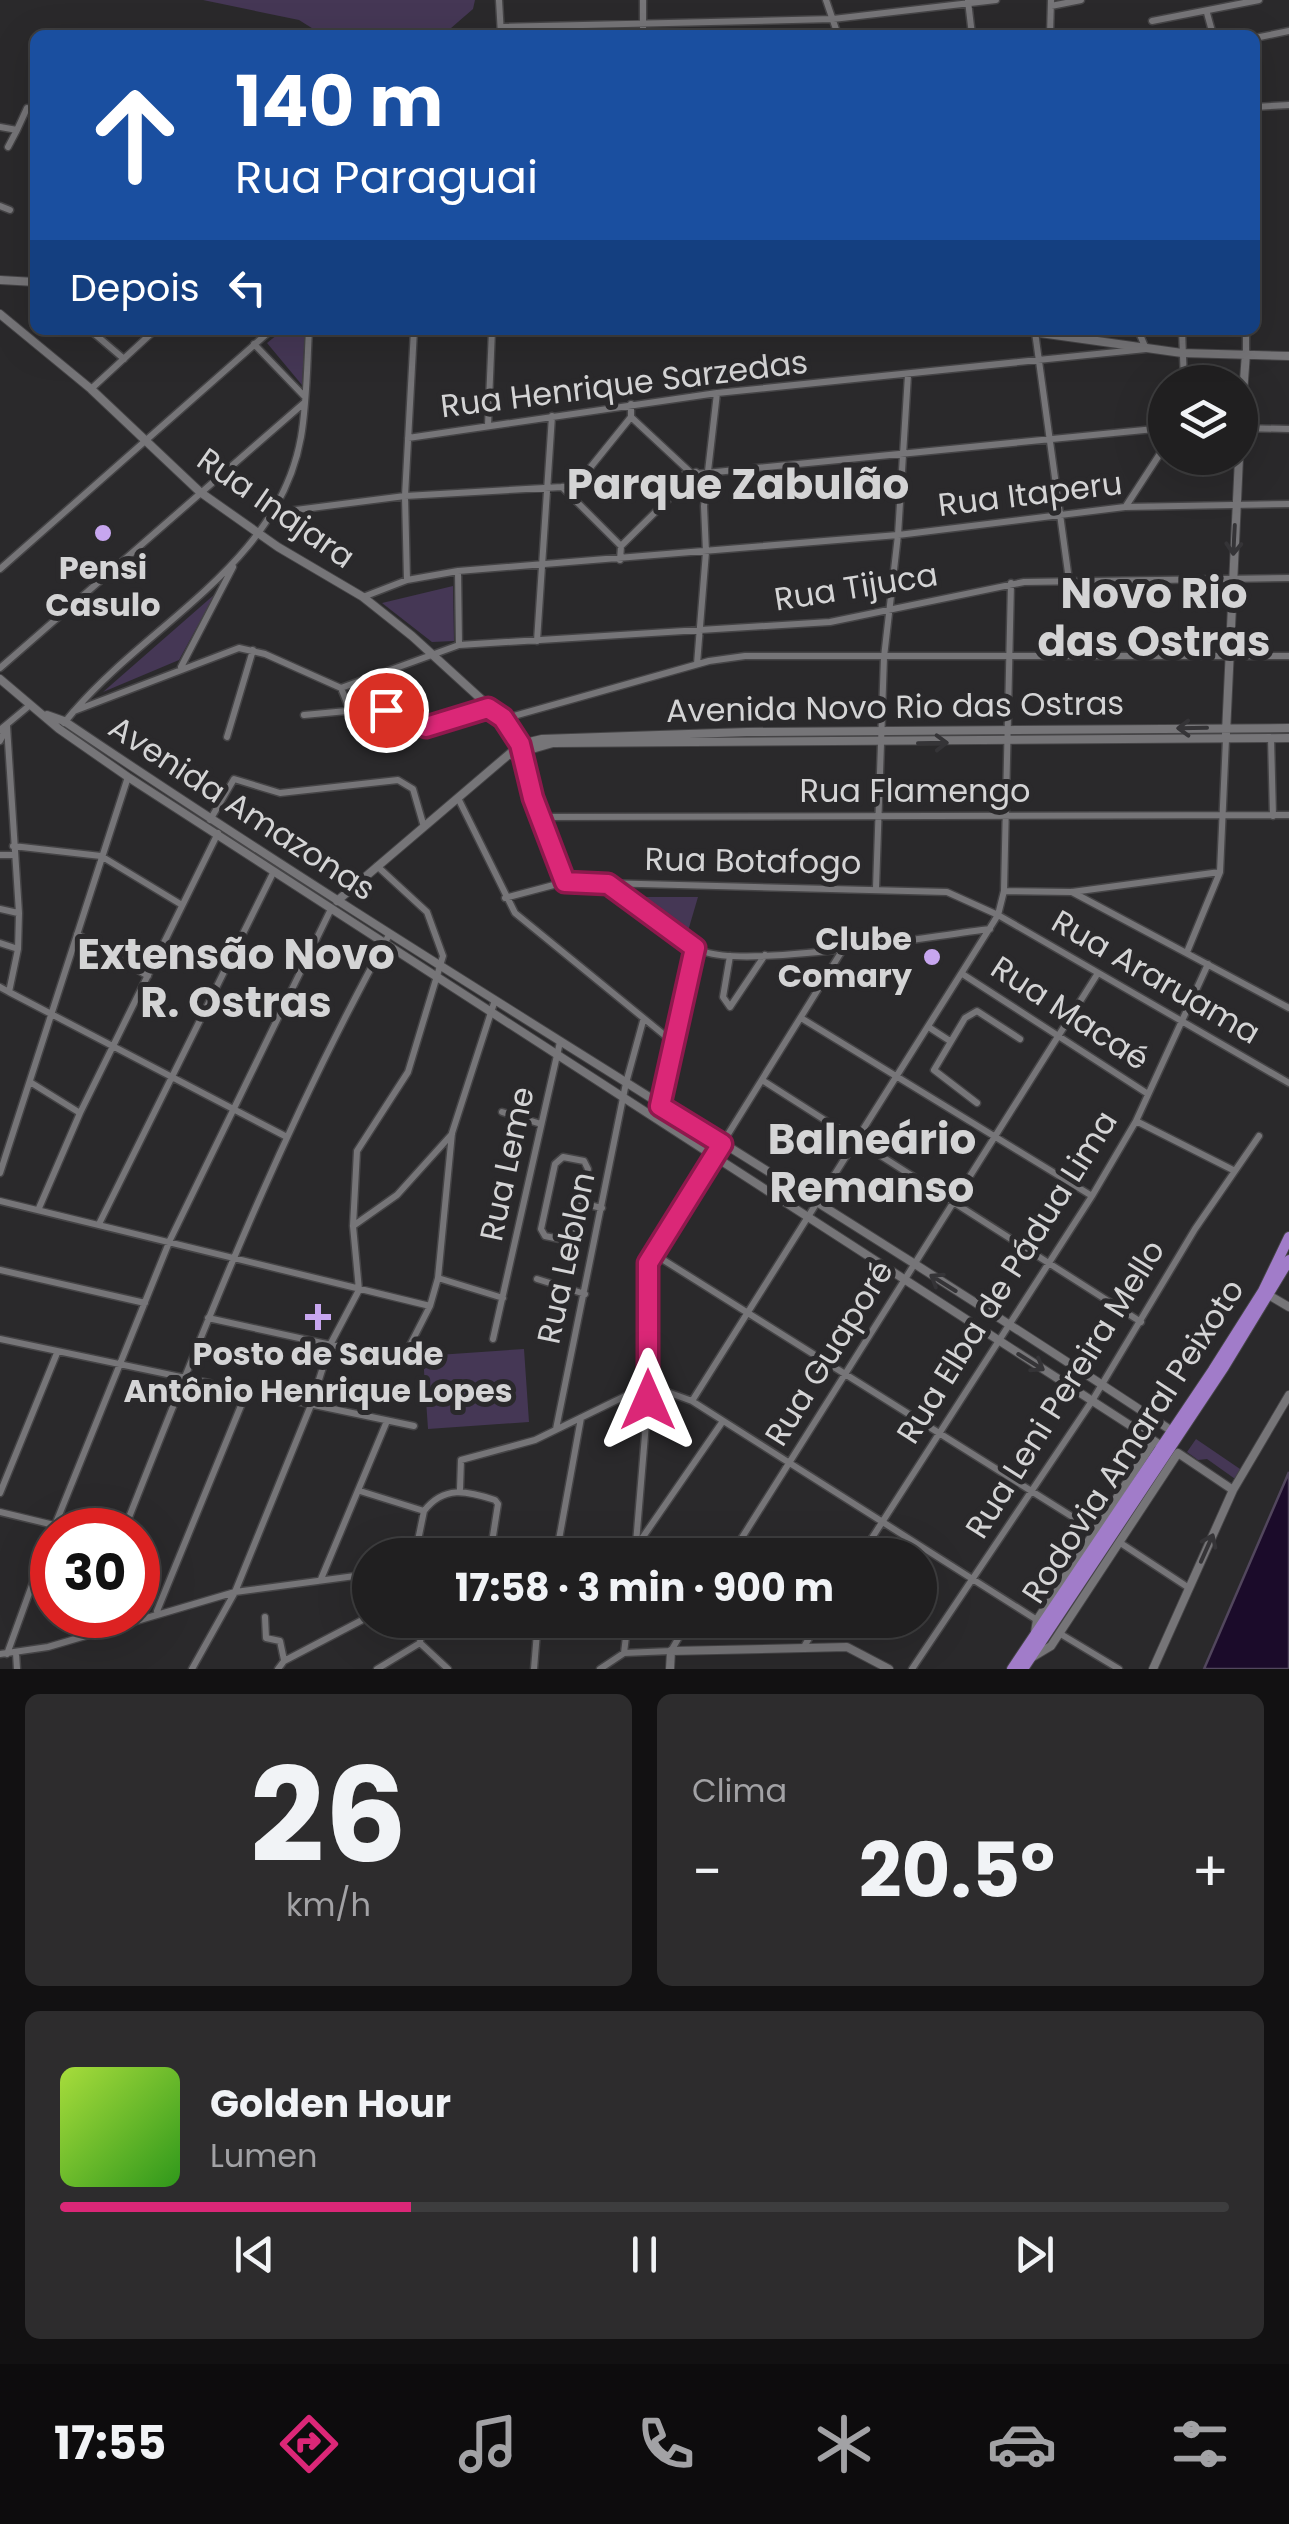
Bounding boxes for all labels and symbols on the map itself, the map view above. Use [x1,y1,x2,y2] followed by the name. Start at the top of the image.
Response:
[438,339,810,428] street label: Rua Henrique Sarzedas
[188,437,364,579] street label: Rua Inajara
[567,455,909,514] district label: Parque Zabulão
[935,460,1125,527] street label: Rua Itaperu
[92,522,114,544] marker: Pensi Casulo
[1224,523,1243,555] one-way arrow
[45,545,161,627] place label: Pensi Casulo
[771,551,941,622] street label: Rua Tijuca
[1038,564,1270,671] district label: Novo Rio das Ostras
[344,668,429,753] pin
[666,680,1124,733] street label: Avenida Novo Rio das Ostras
[100,704,384,911] street label: Avenida Amazonas
[1176,718,1208,738] one-way arrow
[917,733,949,752] one-way arrow
[799,768,1031,813] street label: Rua Flamengo
[644,836,862,885] street label: Rua Botafogo
[1044,899,1269,1055] street label: Rua Araruama
[778,916,913,998] place label: Clube Comary
[77,925,395,1032] district label: Extensão Novo R. Ostras
[982,945,1158,1081] street label: Rua Macaé
[921,946,943,968] marker: Clube Comary
[468,1083,545,1245] street label: Rua Leme
[885,1102,1128,1452] street label: Rua Elba de Pádua Lima
[768,1110,976,1217] district label: Balneário Remanso
[525,1168,606,1348] street label: Rua Leblon
[954,1231,1175,1547] street label: Rua Leni Pereira Mello
[754,1251,904,1454] street label: Rua Guaporé
[1011,1270,1254,1612] street label: Rodovia Amaral Peixoto
[929,1272,958,1293] one-way arrow
[305,1304,331,1330] marker: Posto de Saude Antônio Henrique Lopes
[123,1331,513,1413] place label: Posto de Saude Antônio Henrique Lopes
[596,1348,700,1452] position arrow
[1016,1352,1045,1372] one-way arrow
[30,1508,160,1638] speed limit sign: 30
[1199,1533,1217,1564] one-way arrow

